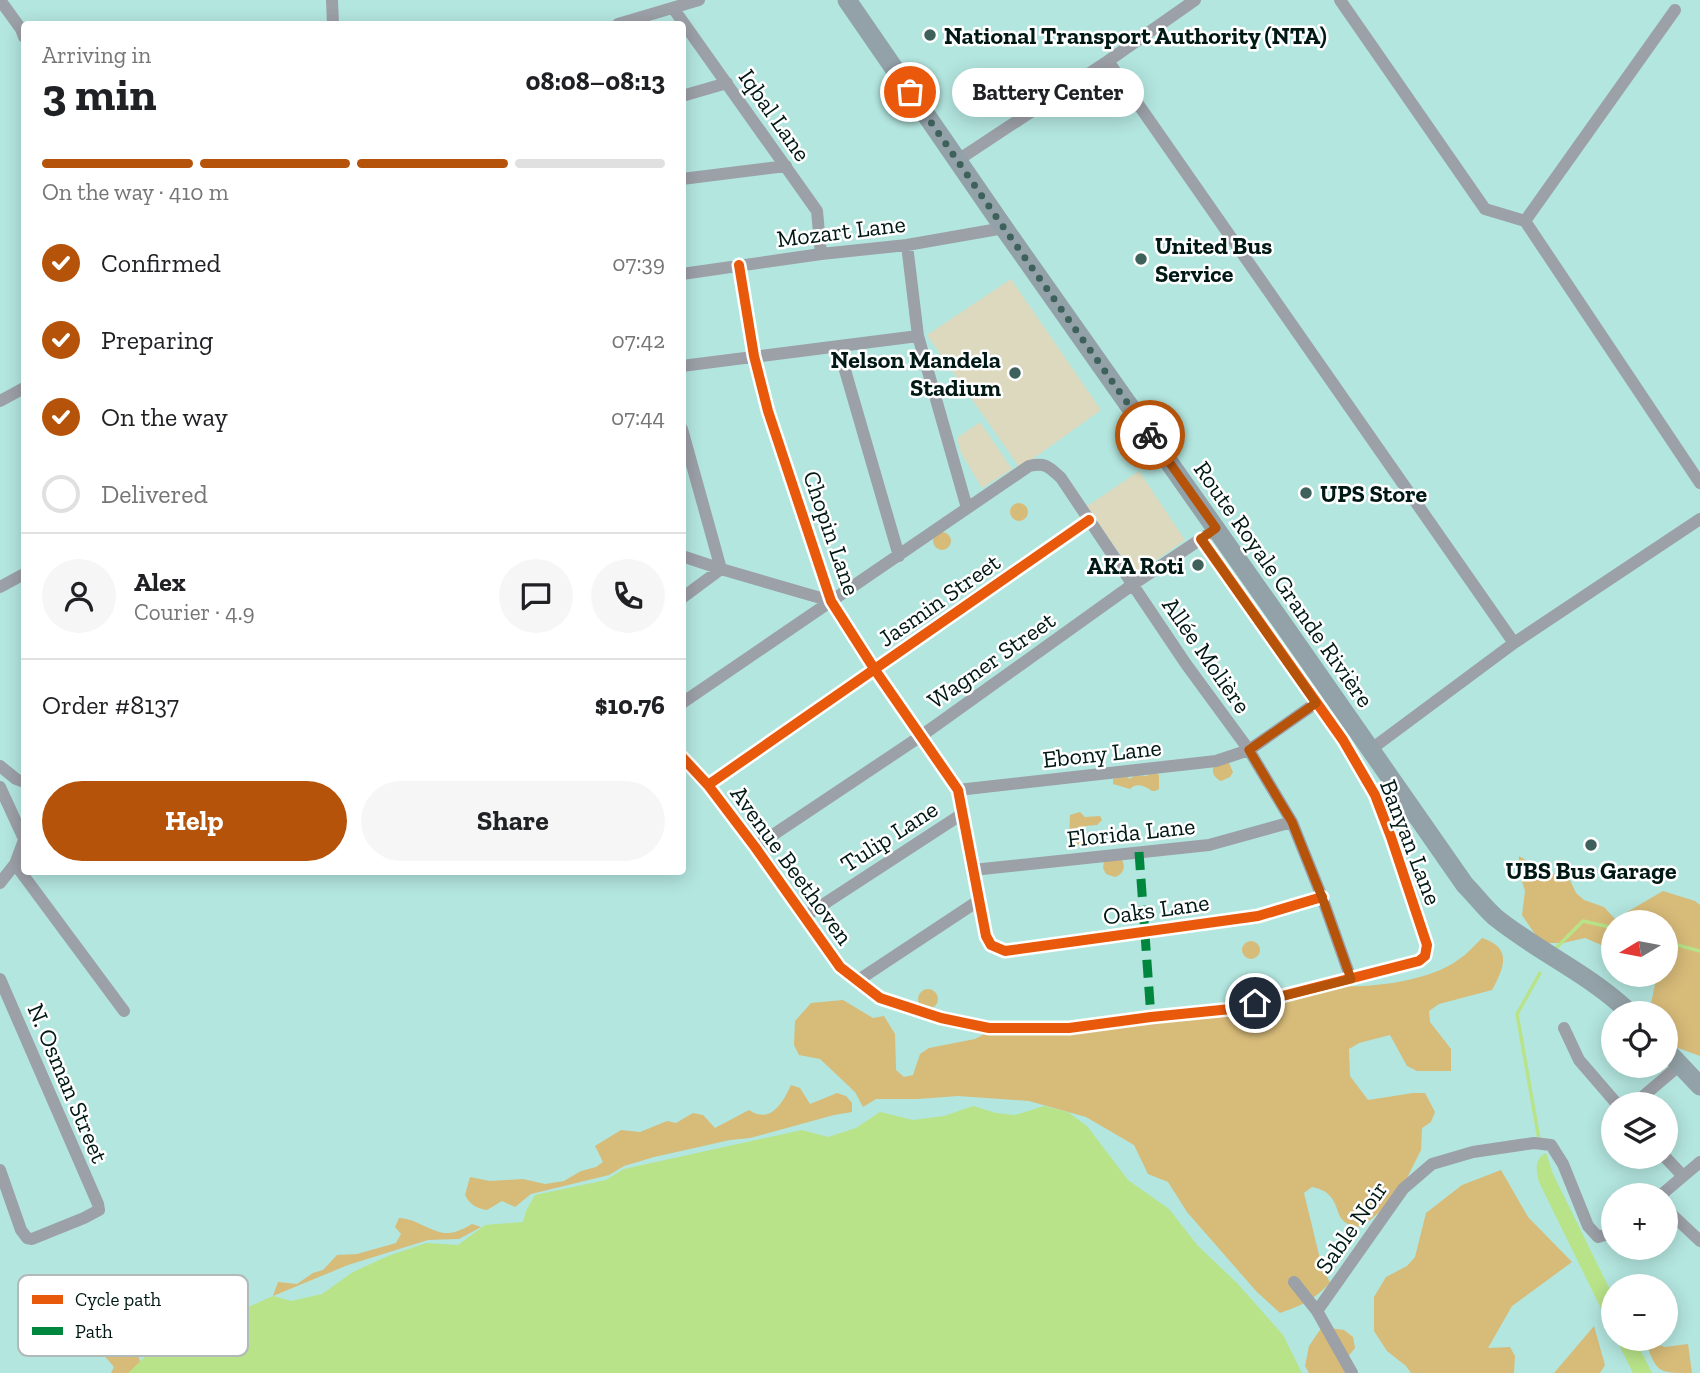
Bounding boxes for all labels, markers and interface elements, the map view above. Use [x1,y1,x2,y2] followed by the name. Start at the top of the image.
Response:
[944,21,1327,50] place label: National Transport Authority (NTA)
[922,27,938,43] marker: National Transport Authority (NTA)
[42,41,151,69] text: Arriving in
[880,62,940,122] pin
[733,63,817,167] street label: Iqbal Lane
[525,65,665,97] text: 08:08–08:13
[42,67,156,122] text: 3 min
[952,68,1144,116] callout: Battery Center
[891,73,929,111] icon: bag
[972,78,1124,106] text: Battery Center
[42,178,229,206] text: On the way · 410 m
[775,209,907,253] street label: Mozart Lane
[1155,231,1272,288] place label: United Bus Service
[42,244,80,282] icon: check
[101,247,221,279] text: Confirmed
[612,249,665,277] text: 07:39
[1133,251,1149,267] marker: United Bus Service
[42,321,80,359] icon: check
[101,324,213,356] text: Preparing
[612,326,665,354] text: 07:42
[831,345,1001,402] place label: Nelson Mandela Stadium
[1007,365,1023,381] marker: Nelson Mandela Stadium
[42,398,80,436] icon: check
[1115,400,1185,470] courier
[101,401,228,433] text: On the way
[611,403,665,431] text: 07:44
[1131,416,1169,454] icon: bike
[1188,455,1380,713] street label: Route Royale Grande Rivière
[797,467,867,599] street label: Chopin Lane
[101,478,208,510] text: Delivered
[1320,479,1428,508] place label: UPS Store
[1298,485,1314,501] marker: UPS Store
[872,547,1006,653] street label: Jasmin Street
[1087,551,1184,580] place label: AKA Roti
[1190,557,1206,573] marker: AKA Roti
[42,559,116,633] button: person
[499,559,573,633] button: chat
[591,559,665,633] button: phone
[134,566,186,598] text: Alex
[1156,591,1258,719] street label: Allée Molière
[134,598,255,626] text: Courier · 4.9
[921,605,1061,715] street label: Wagner Street
[42,689,179,721] text: Order #8137
[595,689,665,721] text: $10.76
[1041,732,1163,774] street label: Ebony Lane
[1374,775,1448,909] street label: Banyan Lane
[725,780,860,950] street label: Avenue Beethoven
[42,781,347,861] button: Help
[361,781,665,861] button: Share
[835,794,943,878] street label: Tulip Lane
[1065,811,1197,853] street label: Florida Lane
[1583,837,1599,853] marker: UBS Bus Garage
[1506,856,1677,885] place label: UBS Bus Garage
[1101,887,1211,931] street label: Oaks Lane
[1601,910,1678,987] north arrow
[1601,910,1678,1351] map controls
[1225,973,1285,1033] pin
[1236,984,1274,1022] icon: home
[21,999,115,1167] street label: N. Osman Street
[1601,1001,1678,1078] button: locate
[1601,1092,1678,1169] button: layers
[1309,1175,1393,1279] street label: Sable Noir
[1601,1183,1678,1260] button: +
[1601,1274,1678,1351] button: −
[18,1275,248,1356] legend
[75,1288,161,1311] text: Cycle path
[75,1320,113,1343] text: Path

